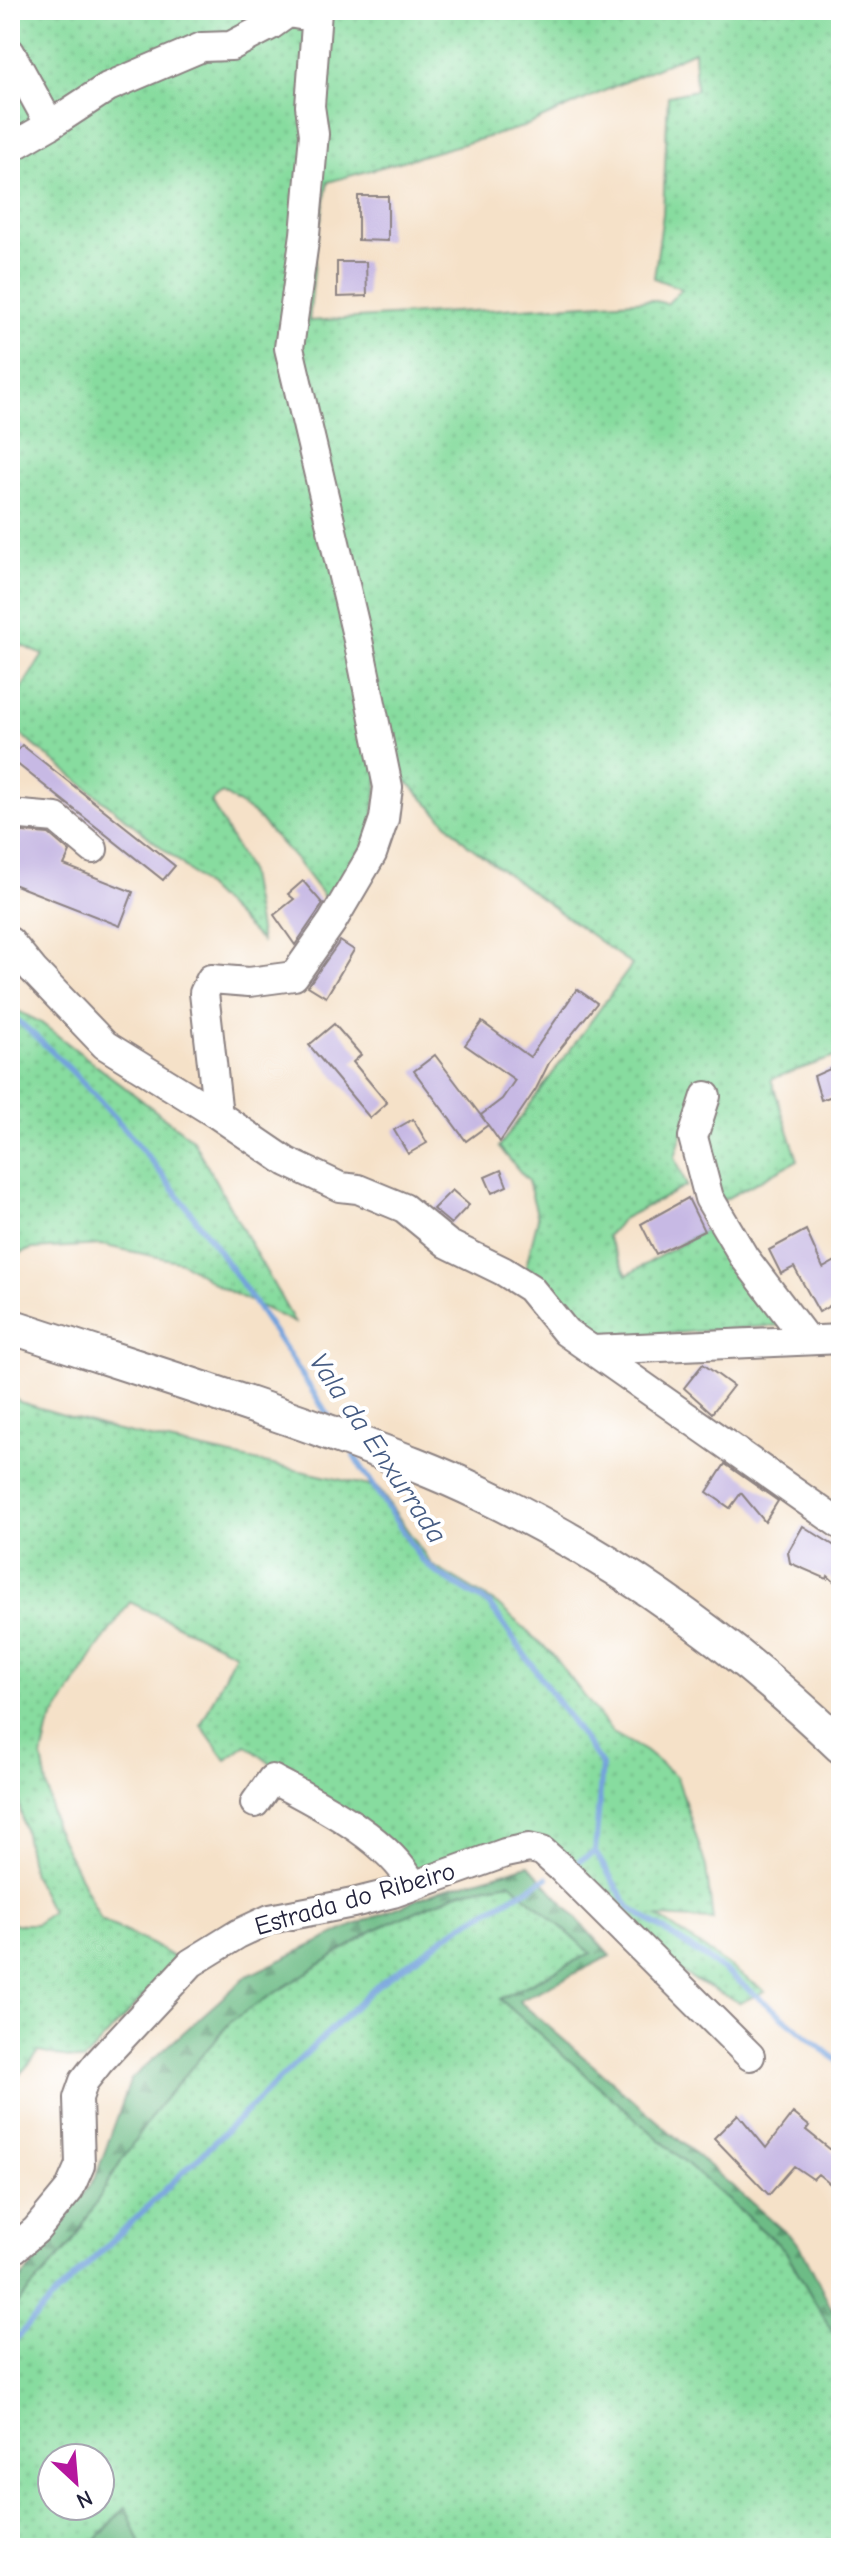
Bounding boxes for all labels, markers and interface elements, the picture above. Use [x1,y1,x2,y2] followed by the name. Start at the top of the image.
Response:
[303,1347,453,1549] water label: Vala da Enxurrada
[251,1856,459,1942] street label: Estrada do Ribeiro
[36,2442,116,2522] north arrow
[72,2484,96,2514] text: N

